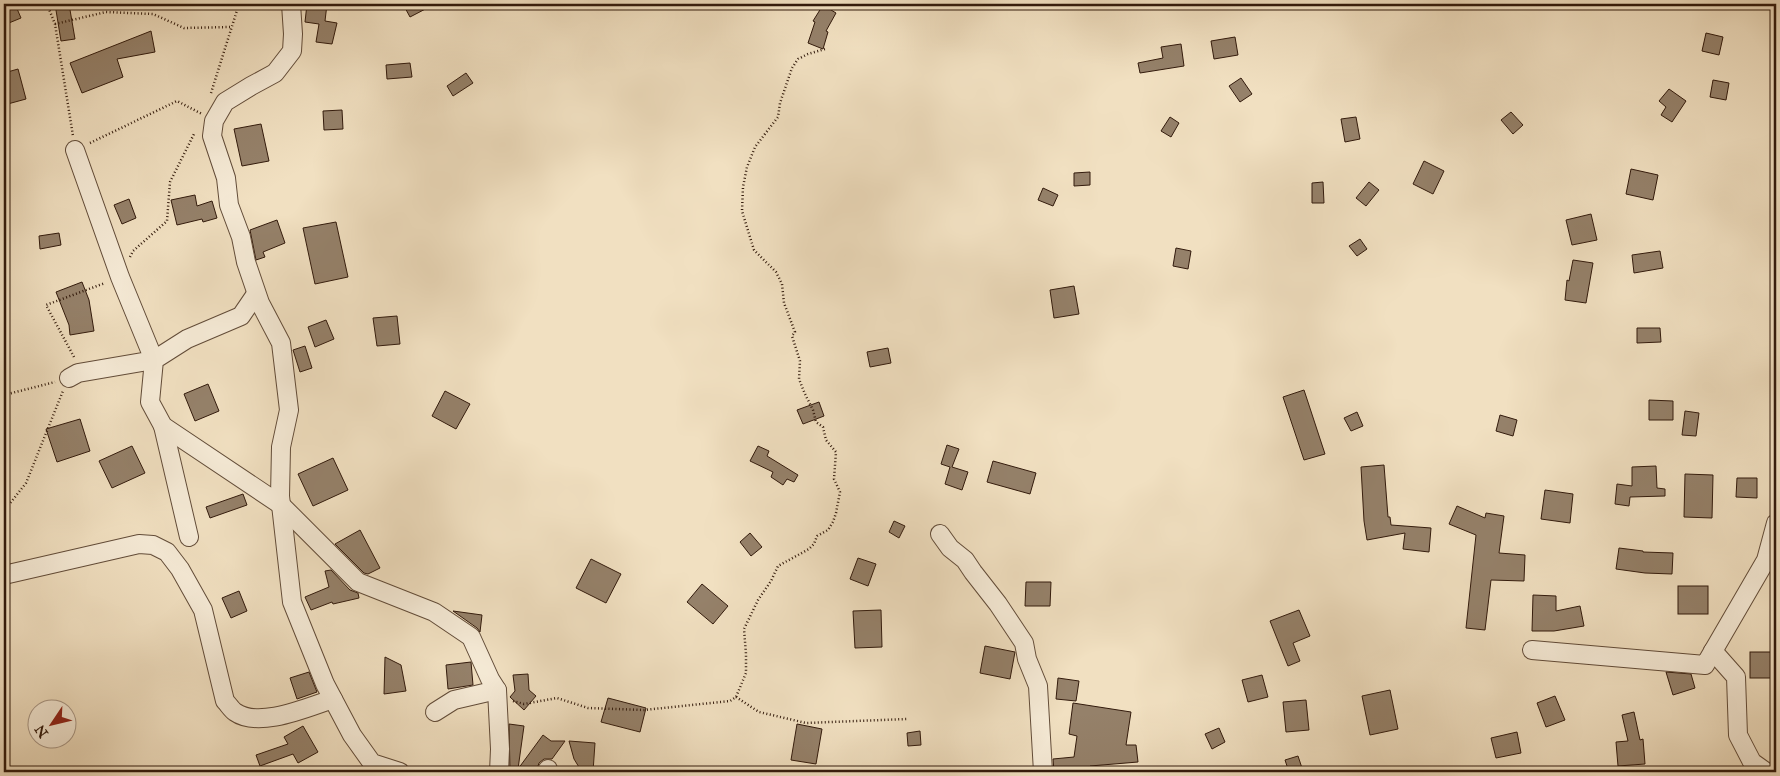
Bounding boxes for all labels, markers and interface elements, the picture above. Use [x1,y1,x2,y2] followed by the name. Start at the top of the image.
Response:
[28,698,78,748] north arrow
[31,721,52,741] text: N

